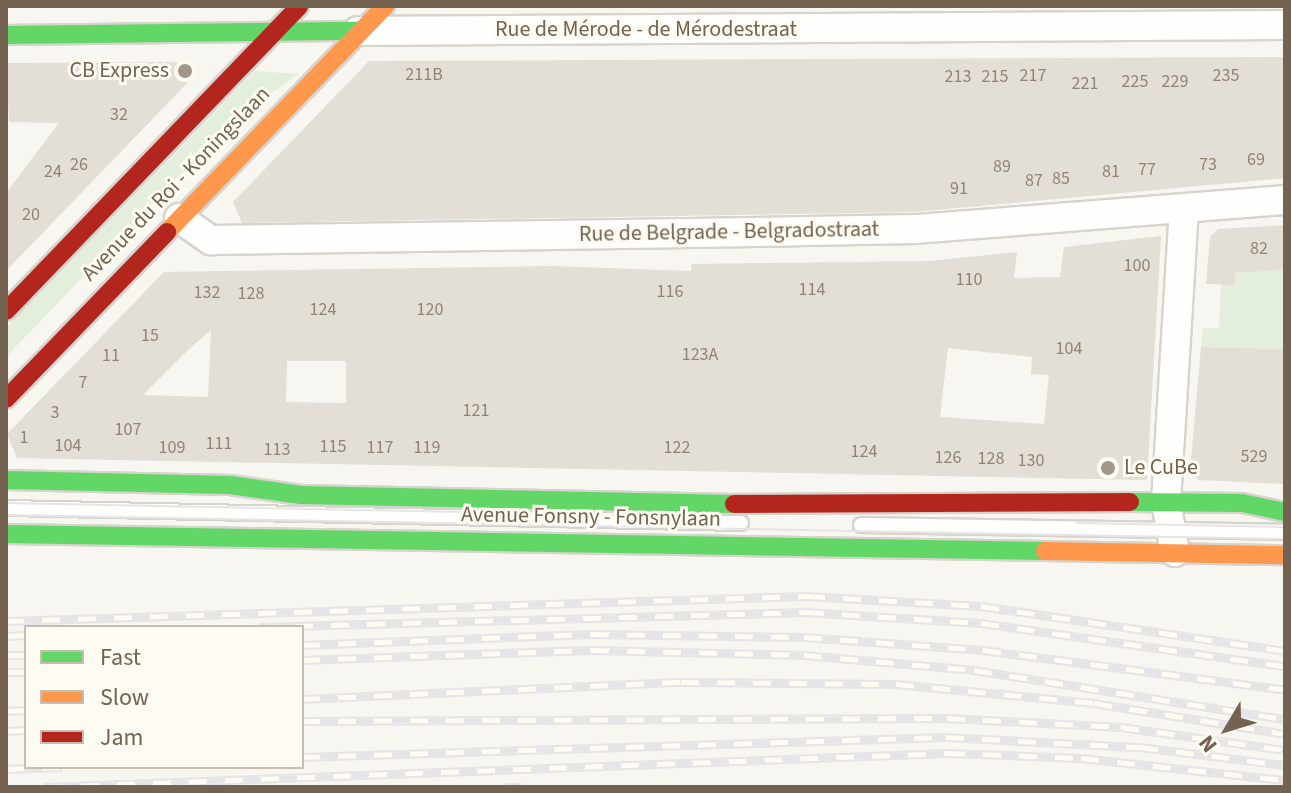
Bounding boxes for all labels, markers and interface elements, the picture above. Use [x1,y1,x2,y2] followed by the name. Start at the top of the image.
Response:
[495,17,797,43] street label: Rue de Mérode - de Mérodestraat
[69,58,169,84] place label: CB Express
[176,62,194,80] marker: CB Express
[405,64,443,86] house number: 211B
[1020,65,1046,87] house number: 217
[1213,65,1239,87] house number: 235
[945,66,971,88] house number: 213
[982,66,1008,88] house number: 215
[1122,71,1148,93] house number: 225
[1162,71,1188,93] house number: 229
[1072,73,1098,95] house number: 221
[76,81,276,287] street label: Avenue du Roi - Koningslaan
[110,104,128,126] house number: 32
[1247,149,1265,171] house number: 69
[70,154,88,176] house number: 26
[1199,154,1217,176] house number: 73
[993,156,1011,178] house number: 89
[1138,159,1156,181] house number: 77
[44,161,62,183] house number: 24
[1102,161,1120,183] house number: 81
[1052,168,1070,190] house number: 85
[1025,170,1043,192] house number: 87
[950,178,968,200] house number: 91
[22,204,40,226] house number: 20
[579,216,879,248] street label: Rue de Belgrade - Belgradostraat
[1250,238,1268,260] house number: 82
[1124,255,1150,277] house number: 100
[956,269,982,291] house number: 110
[799,279,825,301] house number: 114
[657,281,683,303] house number: 116
[194,282,220,304] house number: 132
[238,283,264,305] house number: 128
[310,299,336,321] house number: 124
[417,299,443,321] house number: 120
[141,325,159,347] house number: 15
[1056,338,1082,360] house number: 104
[682,344,718,366] house number: 123A
[102,345,120,367] house number: 11
[79,372,87,394] house number: 7
[463,400,489,422] house number: 121
[51,402,59,424] house number: 3
[115,419,141,441] house number: 107
[20,427,28,449] house number: 1
[206,433,232,455] house number: 111
[55,435,81,457] house number: 104
[320,436,346,458] house number: 115
[159,437,185,459] house number: 109
[367,437,393,459] house number: 117
[414,437,440,459] house number: 119
[664,437,690,459] house number: 122
[264,439,290,461] house number: 113
[851,441,877,463] house number: 124
[1241,446,1267,468] house number: 529
[935,447,961,469] house number: 126
[978,448,1004,470] house number: 128
[1018,450,1044,472] house number: 130
[1124,455,1198,481] place label: Le CuBe
[1099,459,1117,477] marker: Le CuBe
[461,502,721,532] street label: Avenue Fonsny - Fonsnylaan
[24,625,304,769] legend
[100,640,141,675] text: Fast
[100,680,149,715] text: Slow
[1187,689,1267,769] north arrow
[100,720,144,755] text: Jam
[1191,728,1225,759] text: N

